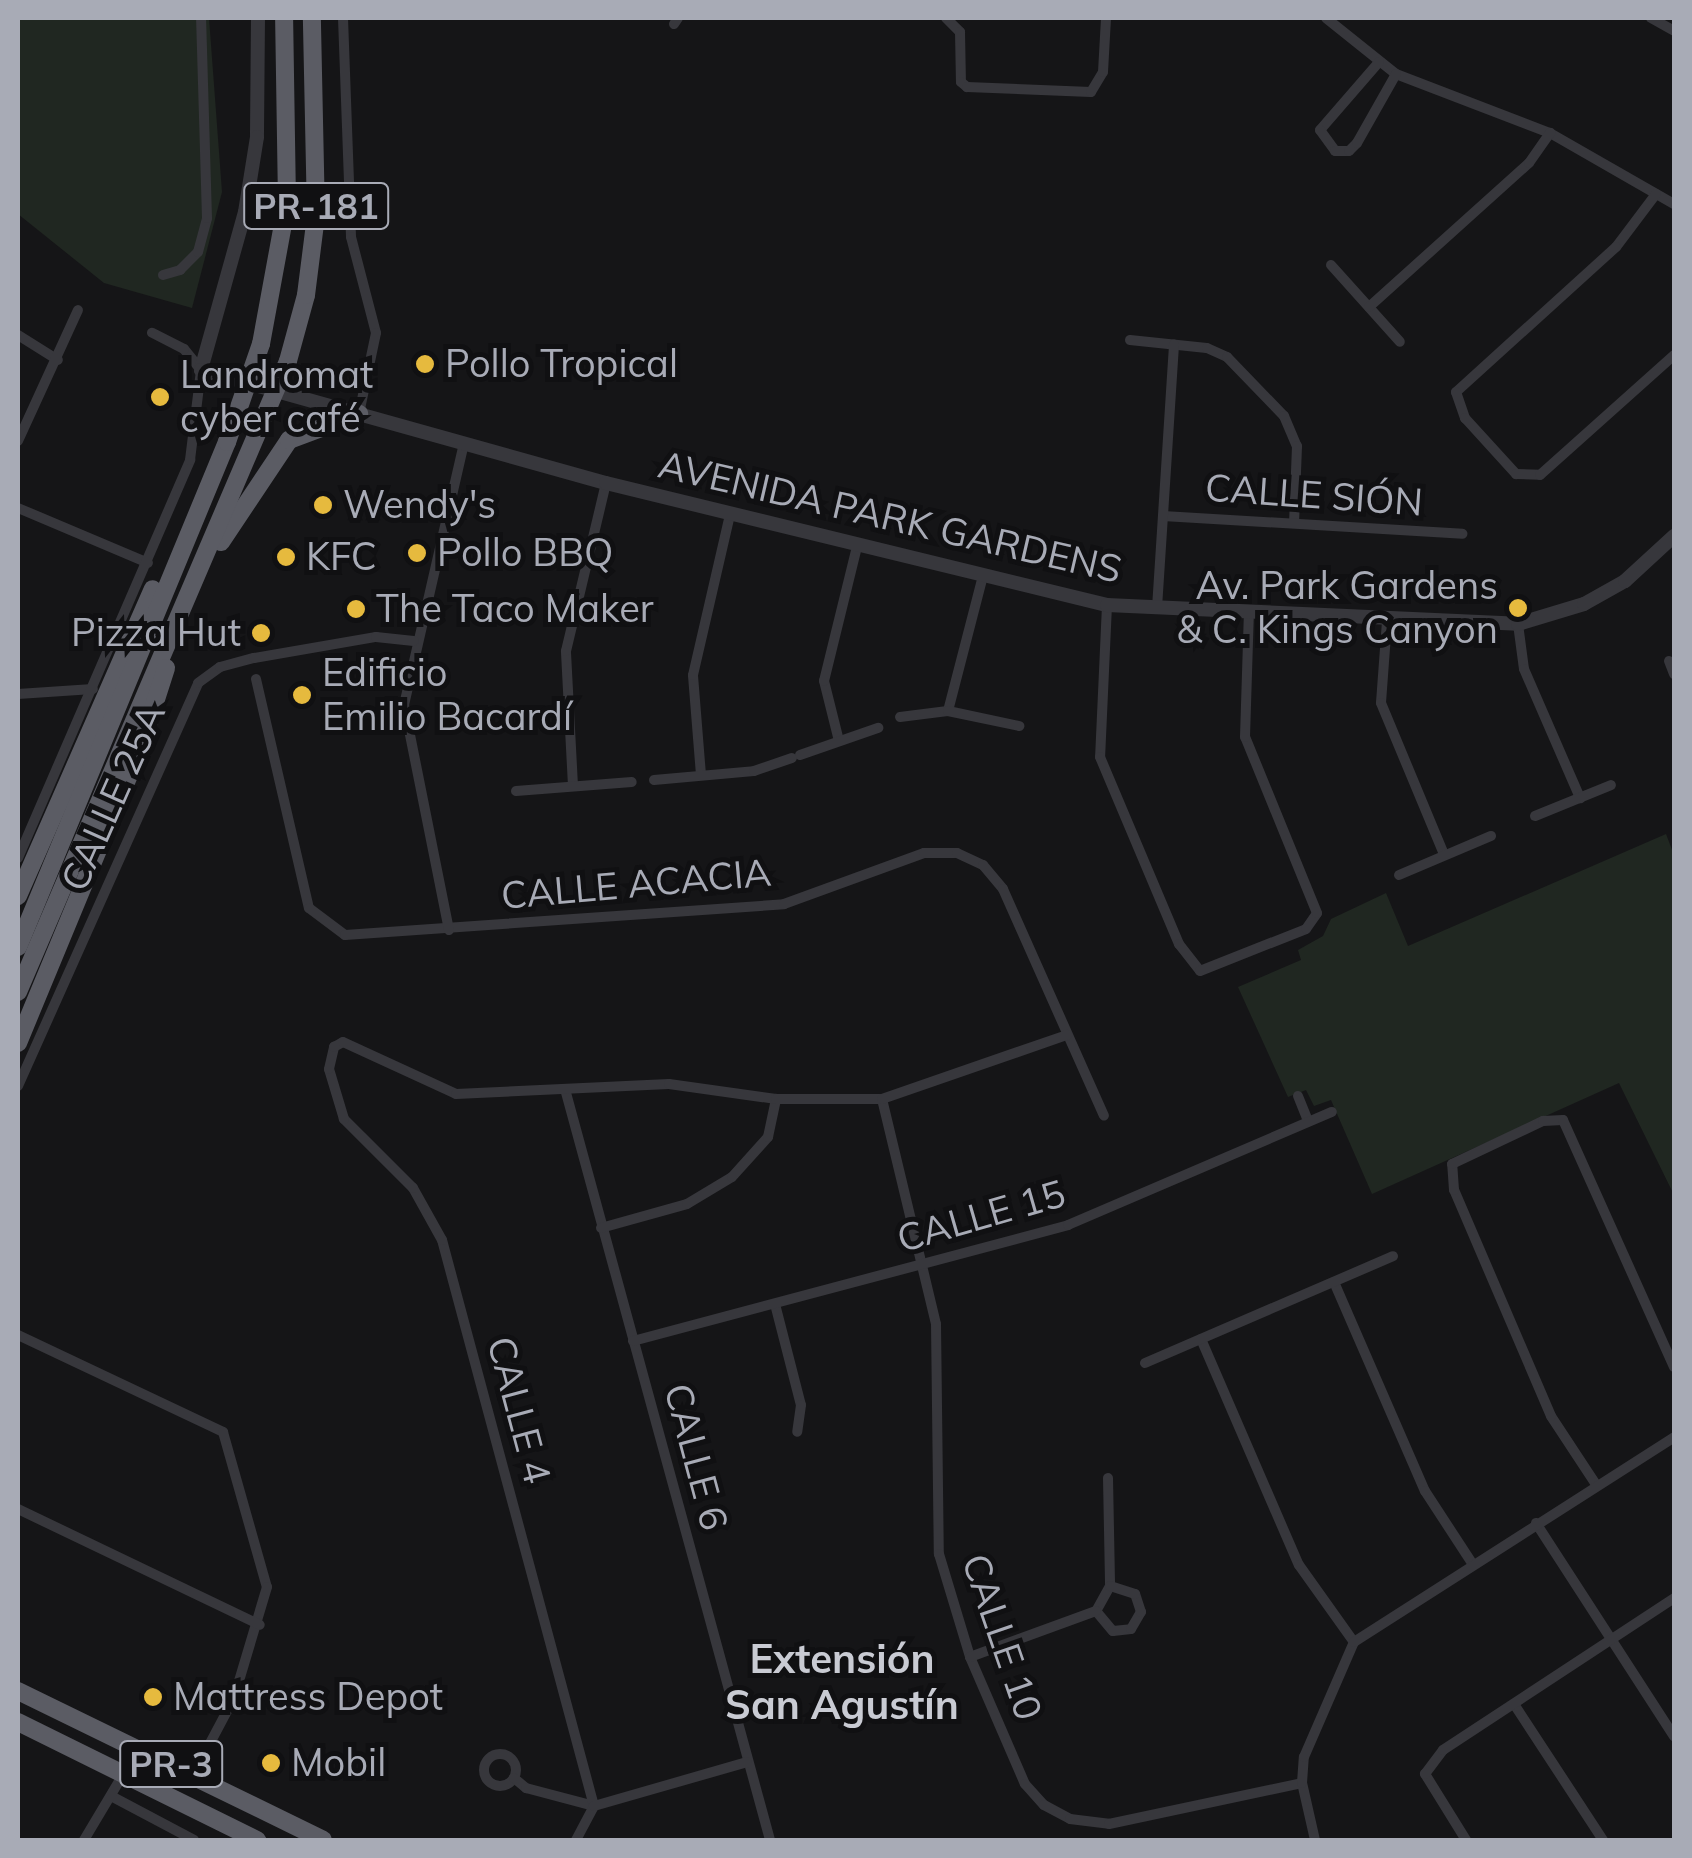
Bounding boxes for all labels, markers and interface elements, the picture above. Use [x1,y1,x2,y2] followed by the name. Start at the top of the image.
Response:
[241,176,391,236] road number: PR-181
[445,341,678,387] place label: Pollo Tropical
[180,352,373,442] place label: Landromat cyber café
[414,353,436,375] marker: Pollo Tropical
[149,386,171,408] marker: Landromat cyber café
[654,441,1126,593] street label: AVENIDA PARK GARDENS
[1204,465,1424,525] street label: CALLE SIÓN
[343,482,496,528] place label: Wendy's
[312,494,334,516] marker: Wendy's
[437,530,613,576] place label: Pollo BBQ
[306,534,377,580] place label: KFC
[406,542,428,564] marker: Pollo BBQ
[275,546,297,568] marker: KFC
[1176,563,1498,652] place label: Av. Park Gardens & C. Kings Canyon
[376,586,654,632] place label: The Taco Maker
[1507,597,1529,619] marker: Av. Park Gardens & C. Kings Canyon
[345,598,367,620] marker: The Taco Maker
[71,610,241,656] place label: Pizza Hut
[250,622,272,644] marker: Pizza Hut
[322,650,572,739] place label: Edificio Emilio Bacardí
[291,684,313,706] marker: Edificio Emilio Bacardí
[51,696,175,898] street label: CALLE 25A
[499,849,773,919] street label: CALLE ACACIA
[892,1170,1070,1262] street label: CALLE 15
[478,1332,560,1488] street label: CALLE 4
[655,1379,737,1535] street label: CALLE 6
[952,1548,1052,1726] street label: CALLE 10
[725,1634,959,1728] district label: Extensión San Agustín
[173,1674,443,1720] place label: Mattress Depot
[142,1686,164,1708] marker: Mattress Depot
[119,1734,224,1794] road number: PR-3
[291,1740,386,1786] place label: Mobil
[260,1752,282,1774] marker: Mobil

